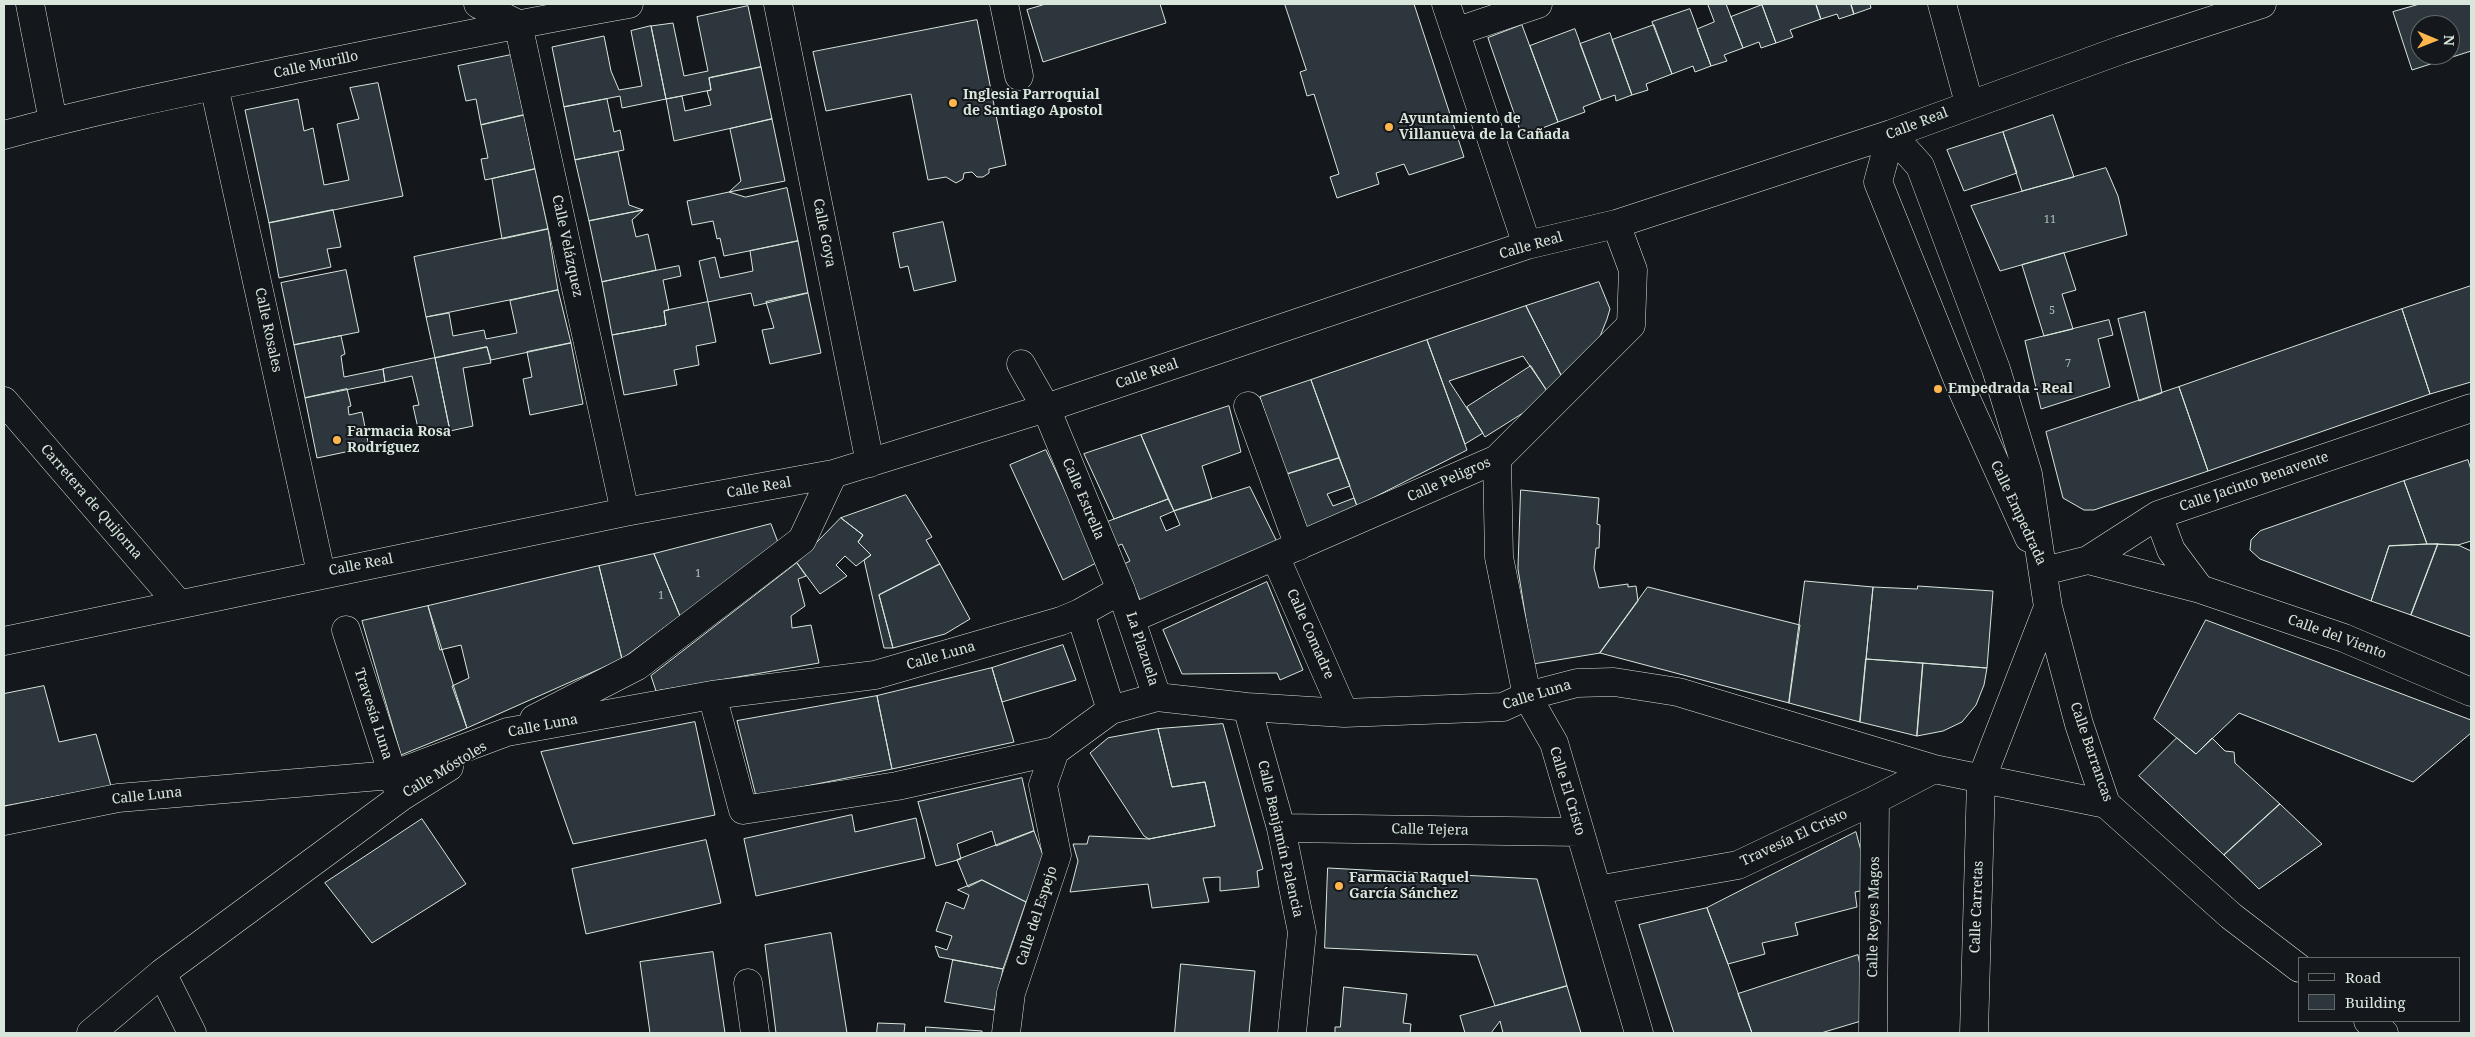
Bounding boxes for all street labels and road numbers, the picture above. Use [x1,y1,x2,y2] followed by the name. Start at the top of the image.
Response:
[272,48,360,82] street label: Calle Murillo
[1884,104,1950,144] street label: Calle Real
[548,193,586,299] street label: Calle Velázquez
[809,197,839,269] street label: Calle Goya
[1497,229,1565,263] street label: Calle Real
[251,286,285,374] street label: Calle Rosales
[1113,355,1181,393] street label: Calle Real
[37,441,145,563] street label: Carretera de Quijorna
[2177,449,2331,515] street label: Calle Jacinto Benavente
[1405,454,1493,506] street label: Calle Peligros
[1058,456,1108,542] street label: Calle Estrella
[1986,458,2050,568] street label: Calle Empedrada
[725,474,793,502] street label: Calle Real
[327,551,395,579] street label: Calle Real
[1283,586,1337,682] street label: Calle Comadre
[1122,610,1162,688] street label: La Plazuela
[2285,611,2389,663] street label: Calle del Viento
[905,638,977,674] street label: Calle Luna
[350,666,396,762] street label: Travesía Luna
[1501,677,1573,713] street label: Calle Luna
[2066,700,2116,804] street label: Calle Barrancas
[507,711,579,741] street label: Calle Luna
[400,738,490,802] street label: Calle Móstoles
[1546,745,1588,837] street label: Calle El Cristo
[1254,759,1306,919] street label: Calle Benjamín Palencia
[111,784,183,808] street label: Calle Luna
[1738,806,1850,870] street label: Travesía El Cristo
[1391,821,1469,839] street label: Calle Tejera
[1865,856,1883,978] street label: Calle Reyes Magos
[1967,860,1987,954] street label: Calle Carretas
[1013,864,1061,968] street label: Calle del Espejo

